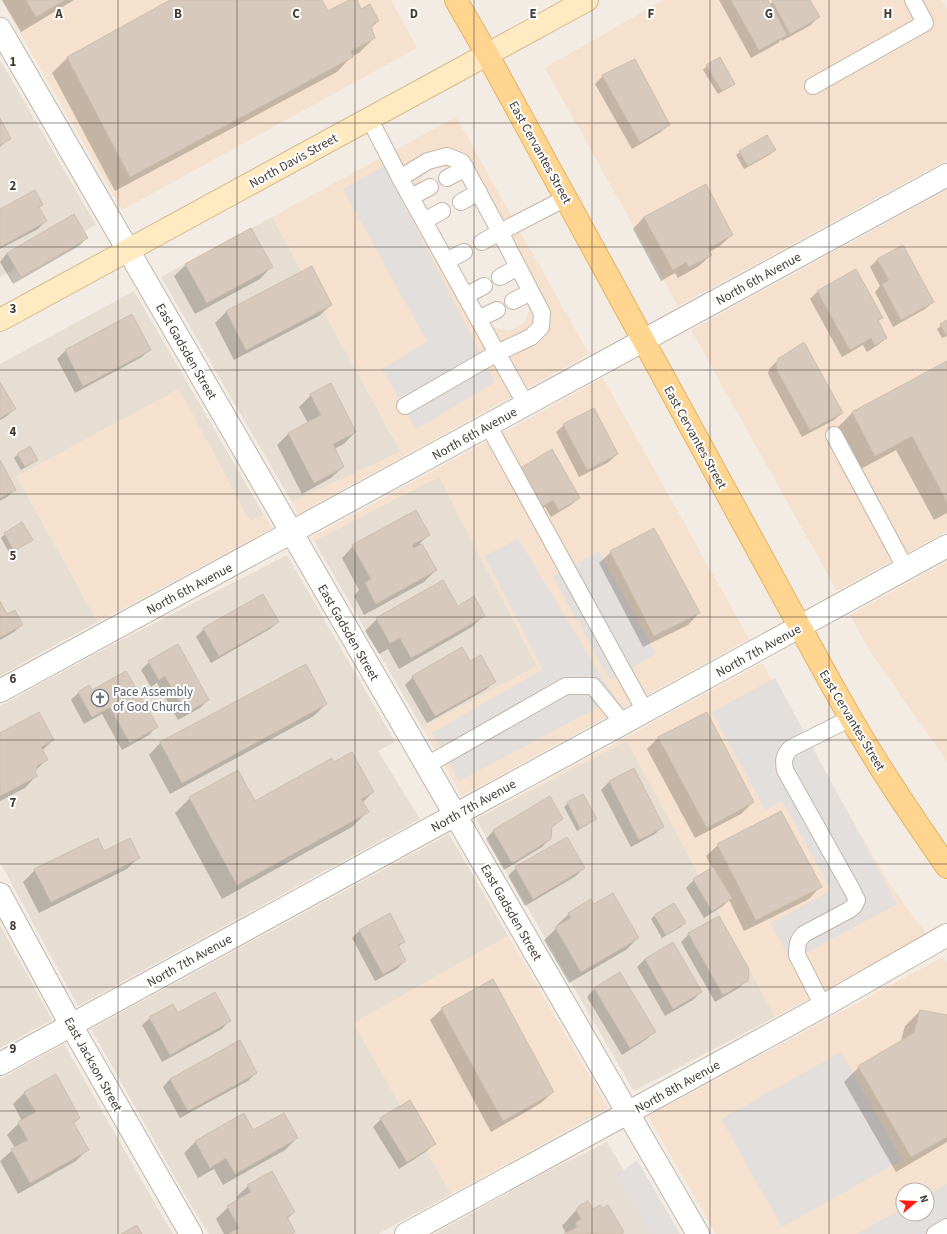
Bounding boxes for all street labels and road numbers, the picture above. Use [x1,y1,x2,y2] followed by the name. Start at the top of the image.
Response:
[504,98,576,208] street label: East Cervantes Street
[246,129,341,193] street label: North Davis Street
[713,248,804,310] street label: North 6th Avenue
[151,300,221,404] street label: East Gadsden Street
[659,383,731,493] street label: East Cervantes Street
[429,403,520,465] street label: North 6th Avenue
[143,559,235,619] street label: North 6th Avenue
[313,581,383,685] street label: East Gadsden Street
[713,620,804,682] street label: North 7th Avenue
[815,667,890,775] street label: East Cervantes Street
[428,775,519,837] street label: North 7th Avenue
[476,861,546,965] street label: East Gadsden Street
[144,930,235,992] street label: North 7th Avenue
[60,1014,127,1116] street label: East Jackson Street
[632,1056,723,1118] street label: North 8th Avenue

